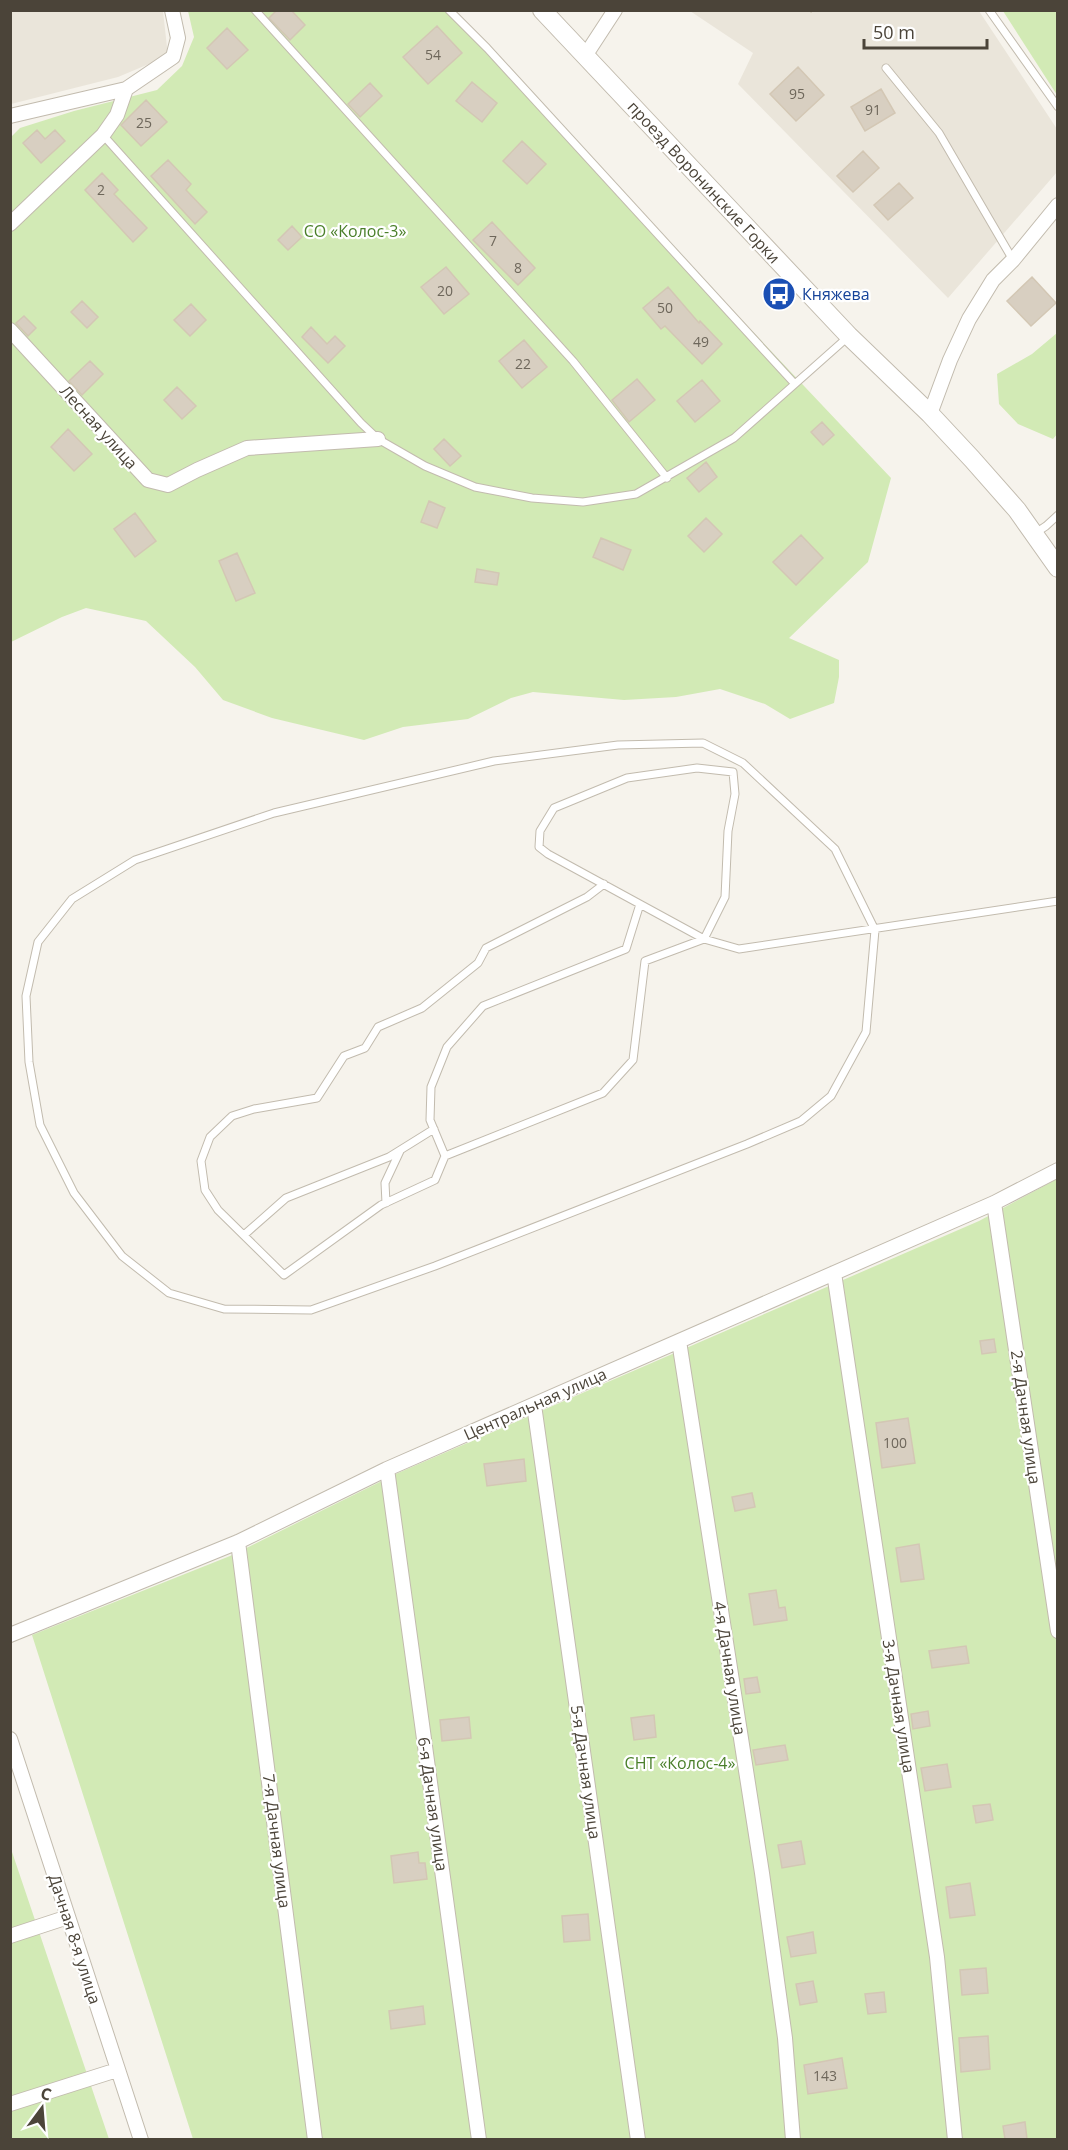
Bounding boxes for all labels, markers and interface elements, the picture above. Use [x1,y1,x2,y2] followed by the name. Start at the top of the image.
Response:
[864,12,987,50] scale bar
[873,20,915,44] text: 50 m
[425,45,441,64] house number: 54
[789,84,805,103] house number: 95
[623,96,785,268] street label: проезд Воронинские Горки
[865,100,881,119] house number: 91
[136,113,152,132] house number: 25
[97,180,105,199] house number: 2
[304,220,406,242] park label: СО «Колос-3»
[489,231,497,250] house number: 7
[514,258,522,277] house number: 8
[761,276,797,312] bus stop icon: Княжева
[437,281,453,300] house number: 20
[802,283,870,305] place label: Княжева
[657,298,673,317] house number: 50
[693,332,709,351] house number: 49
[515,354,531,373] house number: 22
[55,380,143,474] street label: Лесная улица
[1006,1349,1046,1485] street label: 2-я Дачная улица
[460,1363,610,1445] street label: Центральная улица
[883,1433,907,1452] house number: 100
[709,1600,751,1736] street label: 4-я Дачная улица
[878,1638,920,1774] street label: 3-я Дачная улица
[566,1704,606,1840] street label: 5-я Дачная улица
[413,1736,453,1872] street label: 6-я Дачная улица
[625,1752,735,1774] park label: СНТ «Колос-4»
[258,1773,296,1909] street label: 7-я Дачная улица
[44,1871,106,2007] street label: Дачная 8-я улица
[813,2066,837,2085] house number: 143
[12,2078,72,2138] north arrow
[38,2082,54,2106] text: С

